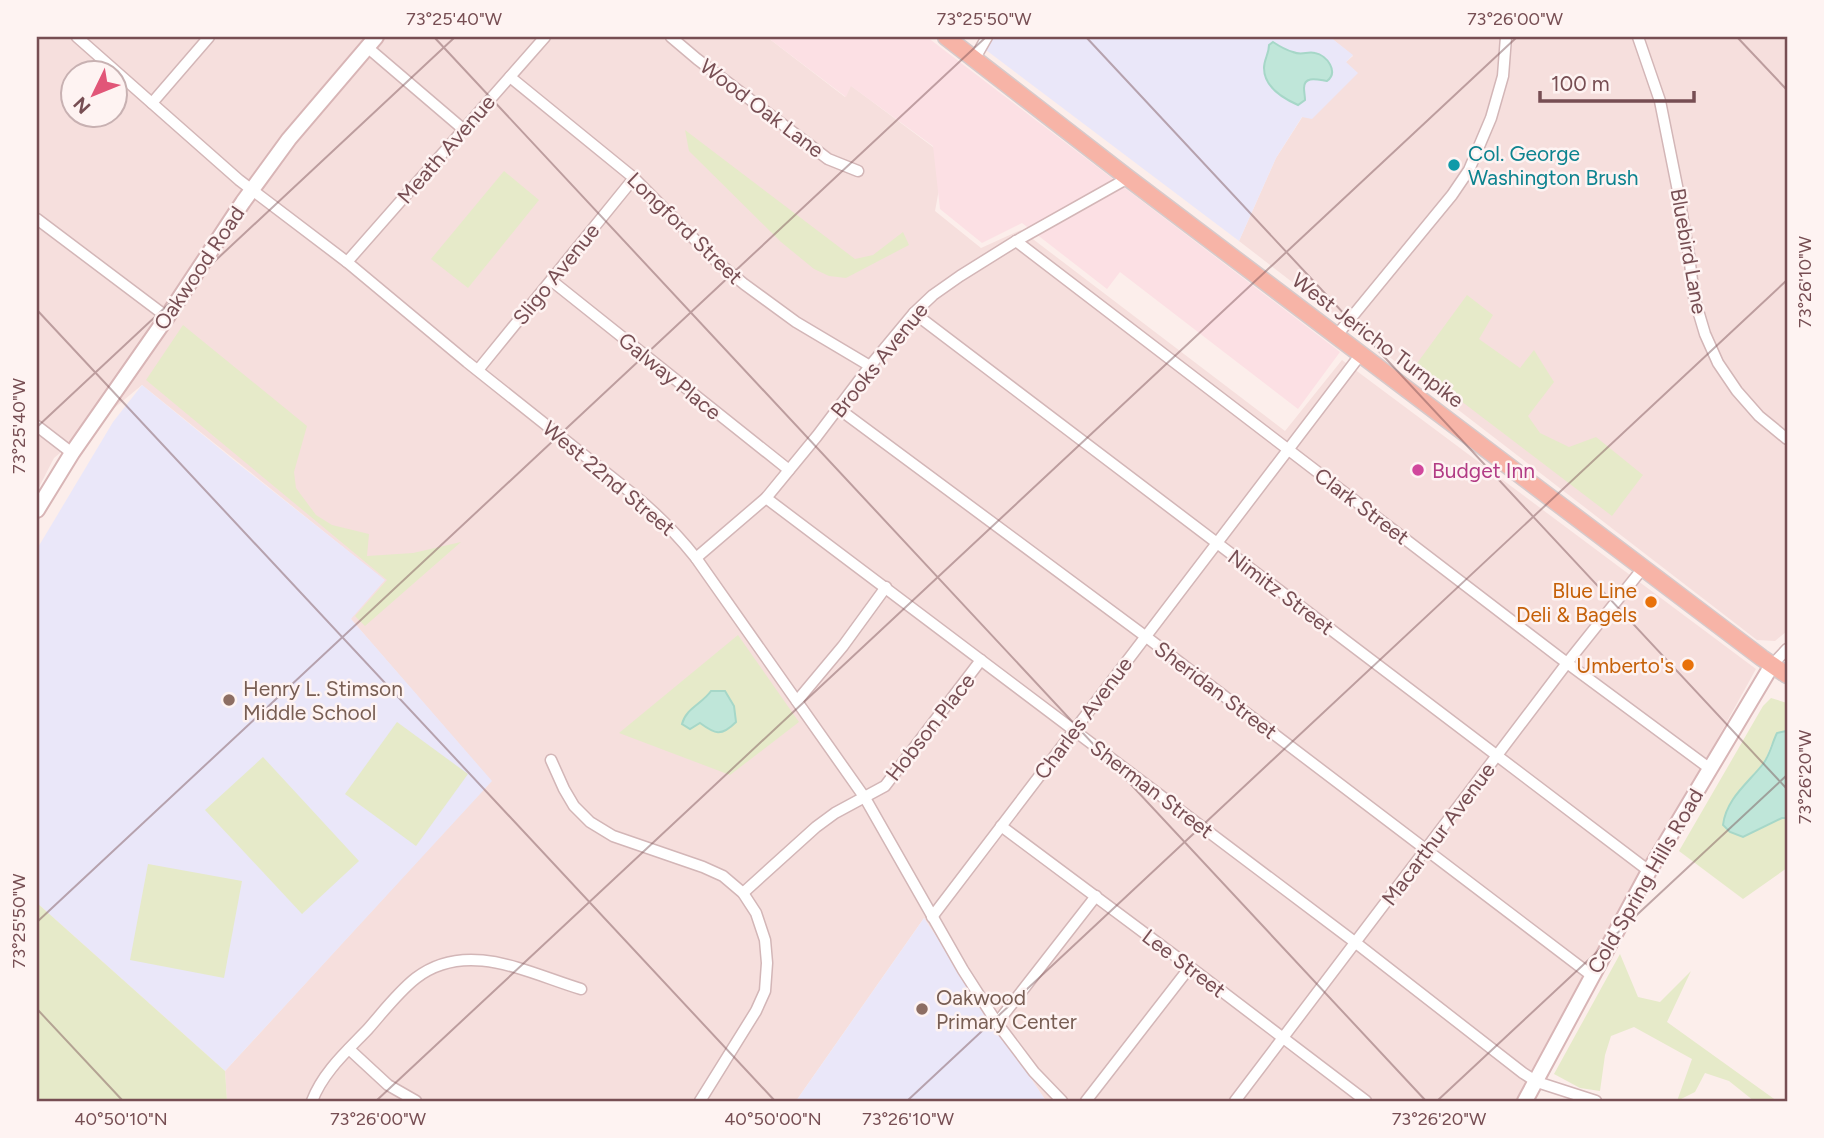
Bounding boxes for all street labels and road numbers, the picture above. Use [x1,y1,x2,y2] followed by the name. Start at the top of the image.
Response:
[695,53,829,163] street label: Wood Oak Lane
[392,90,500,208] street label: Meath Avenue
[622,167,748,289] street label: Longford Street
[1666,186,1712,316] street label: Bluebird Lane
[148,201,250,335] street label: Oakwood Road
[508,218,604,330] street label: Sligo Avenue
[1287,267,1469,413] street label: West Jericho Turnpike
[825,298,933,422] street label: Brooks Avenue
[614,327,726,425] street label: Galway Place
[538,415,680,541] street label: West 22nd Street
[1310,462,1414,550] street label: Clark Street
[1223,544,1339,640] street label: Nimitz Street
[1150,636,1282,744] street label: Sheridan Street
[1029,652,1137,784] street label: Charles Avenue
[880,668,980,786] street label: Hobson Place
[1086,735,1218,843] street label: Sherman Street
[1376,758,1500,910] street label: Macarthur Avenue
[1582,784,1708,978] street label: Cold Spring Hills Road
[1137,924,1231,1002] street label: Lee Street

